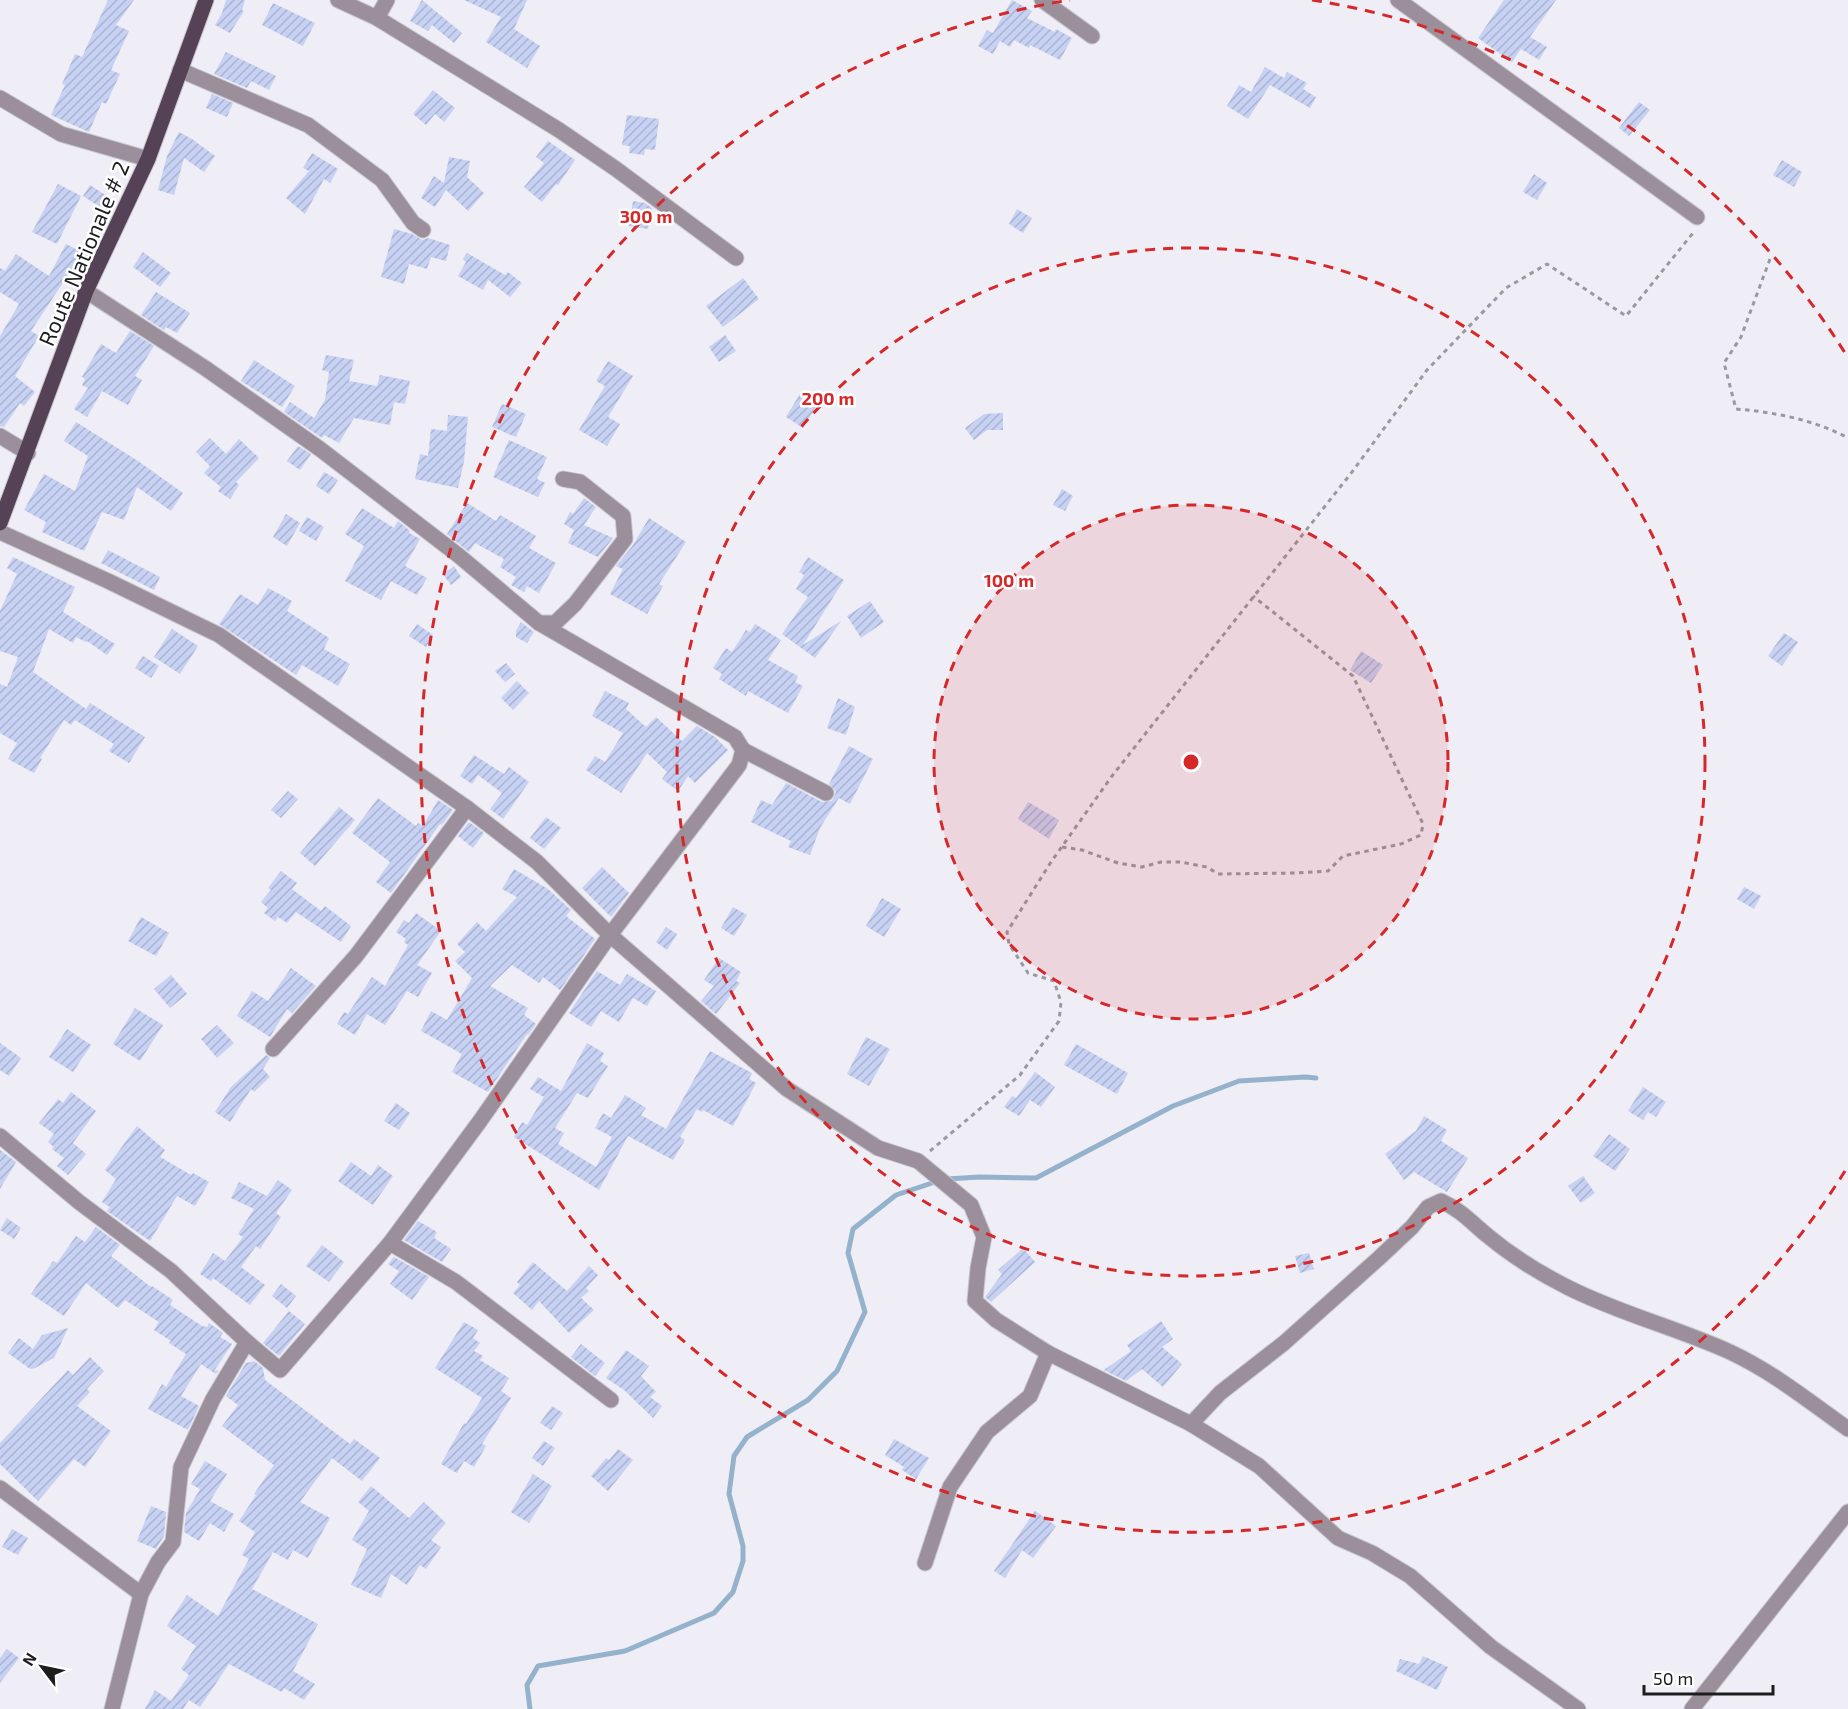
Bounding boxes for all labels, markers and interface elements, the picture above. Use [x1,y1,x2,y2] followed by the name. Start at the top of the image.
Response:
[32,157,134,349] street label: Route Nationale # 2
[620,205,672,227] text: 300 m
[802,387,854,409] text: 200 m
[984,569,1034,591] text: 100 m
[1181,752,1201,772] centre of rings
[12,1637,72,1697] north arrow
[18,1649,40,1669] text: N
[1644,1658,1773,1696] scale bar
[1653,1667,1693,1689] text: 50 m

